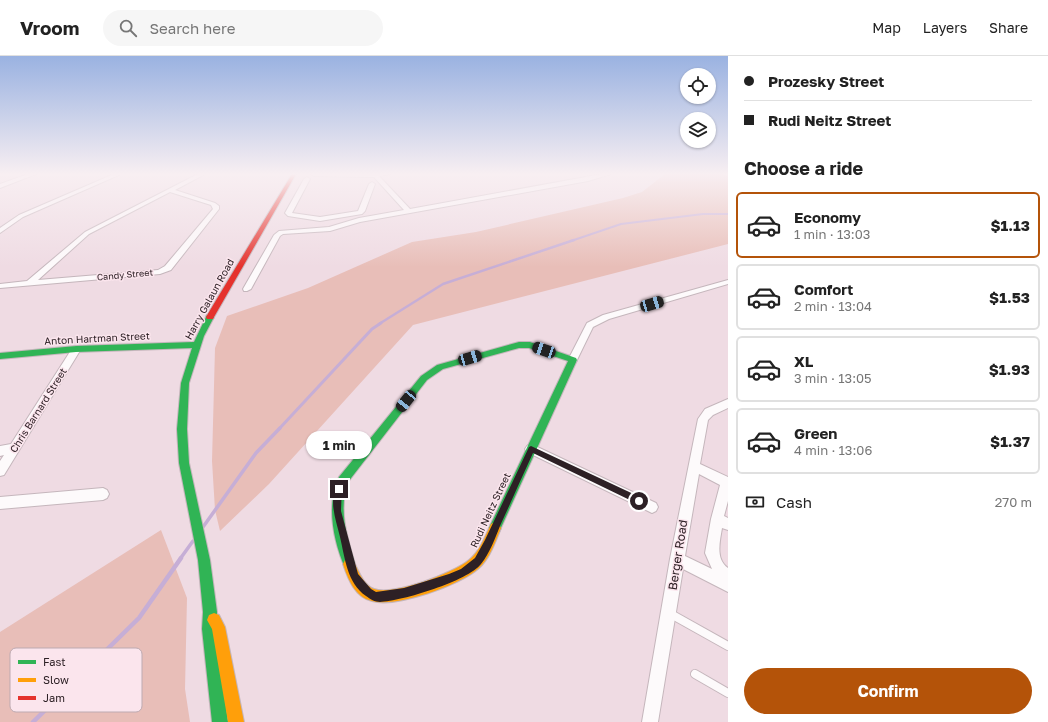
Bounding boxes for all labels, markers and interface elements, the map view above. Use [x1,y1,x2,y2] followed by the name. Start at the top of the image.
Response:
[103,10,383,46] search box
[20,16,79,39] text: Vroom
[117,17,139,39] icon: search
[149,19,235,37] text: Search here
[872,19,901,36] text: Map
[923,19,967,36] text: Layers
[989,19,1028,36] text: Share
[680,68,716,148] map controls
[680,68,716,104] button: locate
[768,72,884,90] text: Prozesky Street
[768,111,891,129] text: Rudi Neitz Street
[680,112,716,148] button: layers
[744,157,863,179] text: Choose a ride
[746,207,782,243] icon: car
[794,208,861,226] text: Economy
[991,216,1030,234] text: $1.13
[794,226,870,242] text: 1 min · 13:03
[182,257,236,341] street label: Harry Galaun Road
[96,267,154,282] street label: Candy Street
[746,279,782,315] icon: car
[794,280,853,298] text: Comfort
[989,288,1030,306] text: $1.53
[639,295,665,313] car
[794,298,872,314] text: 2 min · 13:04
[44,329,150,347] street label: Anton Hartman Street
[531,340,557,360] car
[457,349,483,367] car
[746,351,782,387] icon: car
[794,352,813,370] text: XL
[989,360,1030,378] text: $1.93
[7,366,69,454] street label: Chris Barnard Street
[794,370,872,386] text: 3 min · 13:05
[394,388,418,414] car
[746,423,782,459] icon: car
[794,424,837,442] text: Green
[306,431,372,459] callout: 1 min
[990,432,1030,450] text: $1.37
[323,437,355,453] text: 1 min
[794,442,872,458] text: 4 min · 13:06
[467,471,513,549] street label: Rudi Neitz Street
[330,480,348,498] route end
[744,491,766,513] icon: cash
[630,492,648,510] route start
[776,493,812,511] text: Cash
[995,494,1032,510] text: 270 m
[665,519,690,591] street label: Berger Road
[10,648,142,712] legend
[43,655,66,668] text: Fast
[744,668,1032,714] button: Confirm
[43,673,69,686] text: Slow
[43,691,65,704] text: Jam

